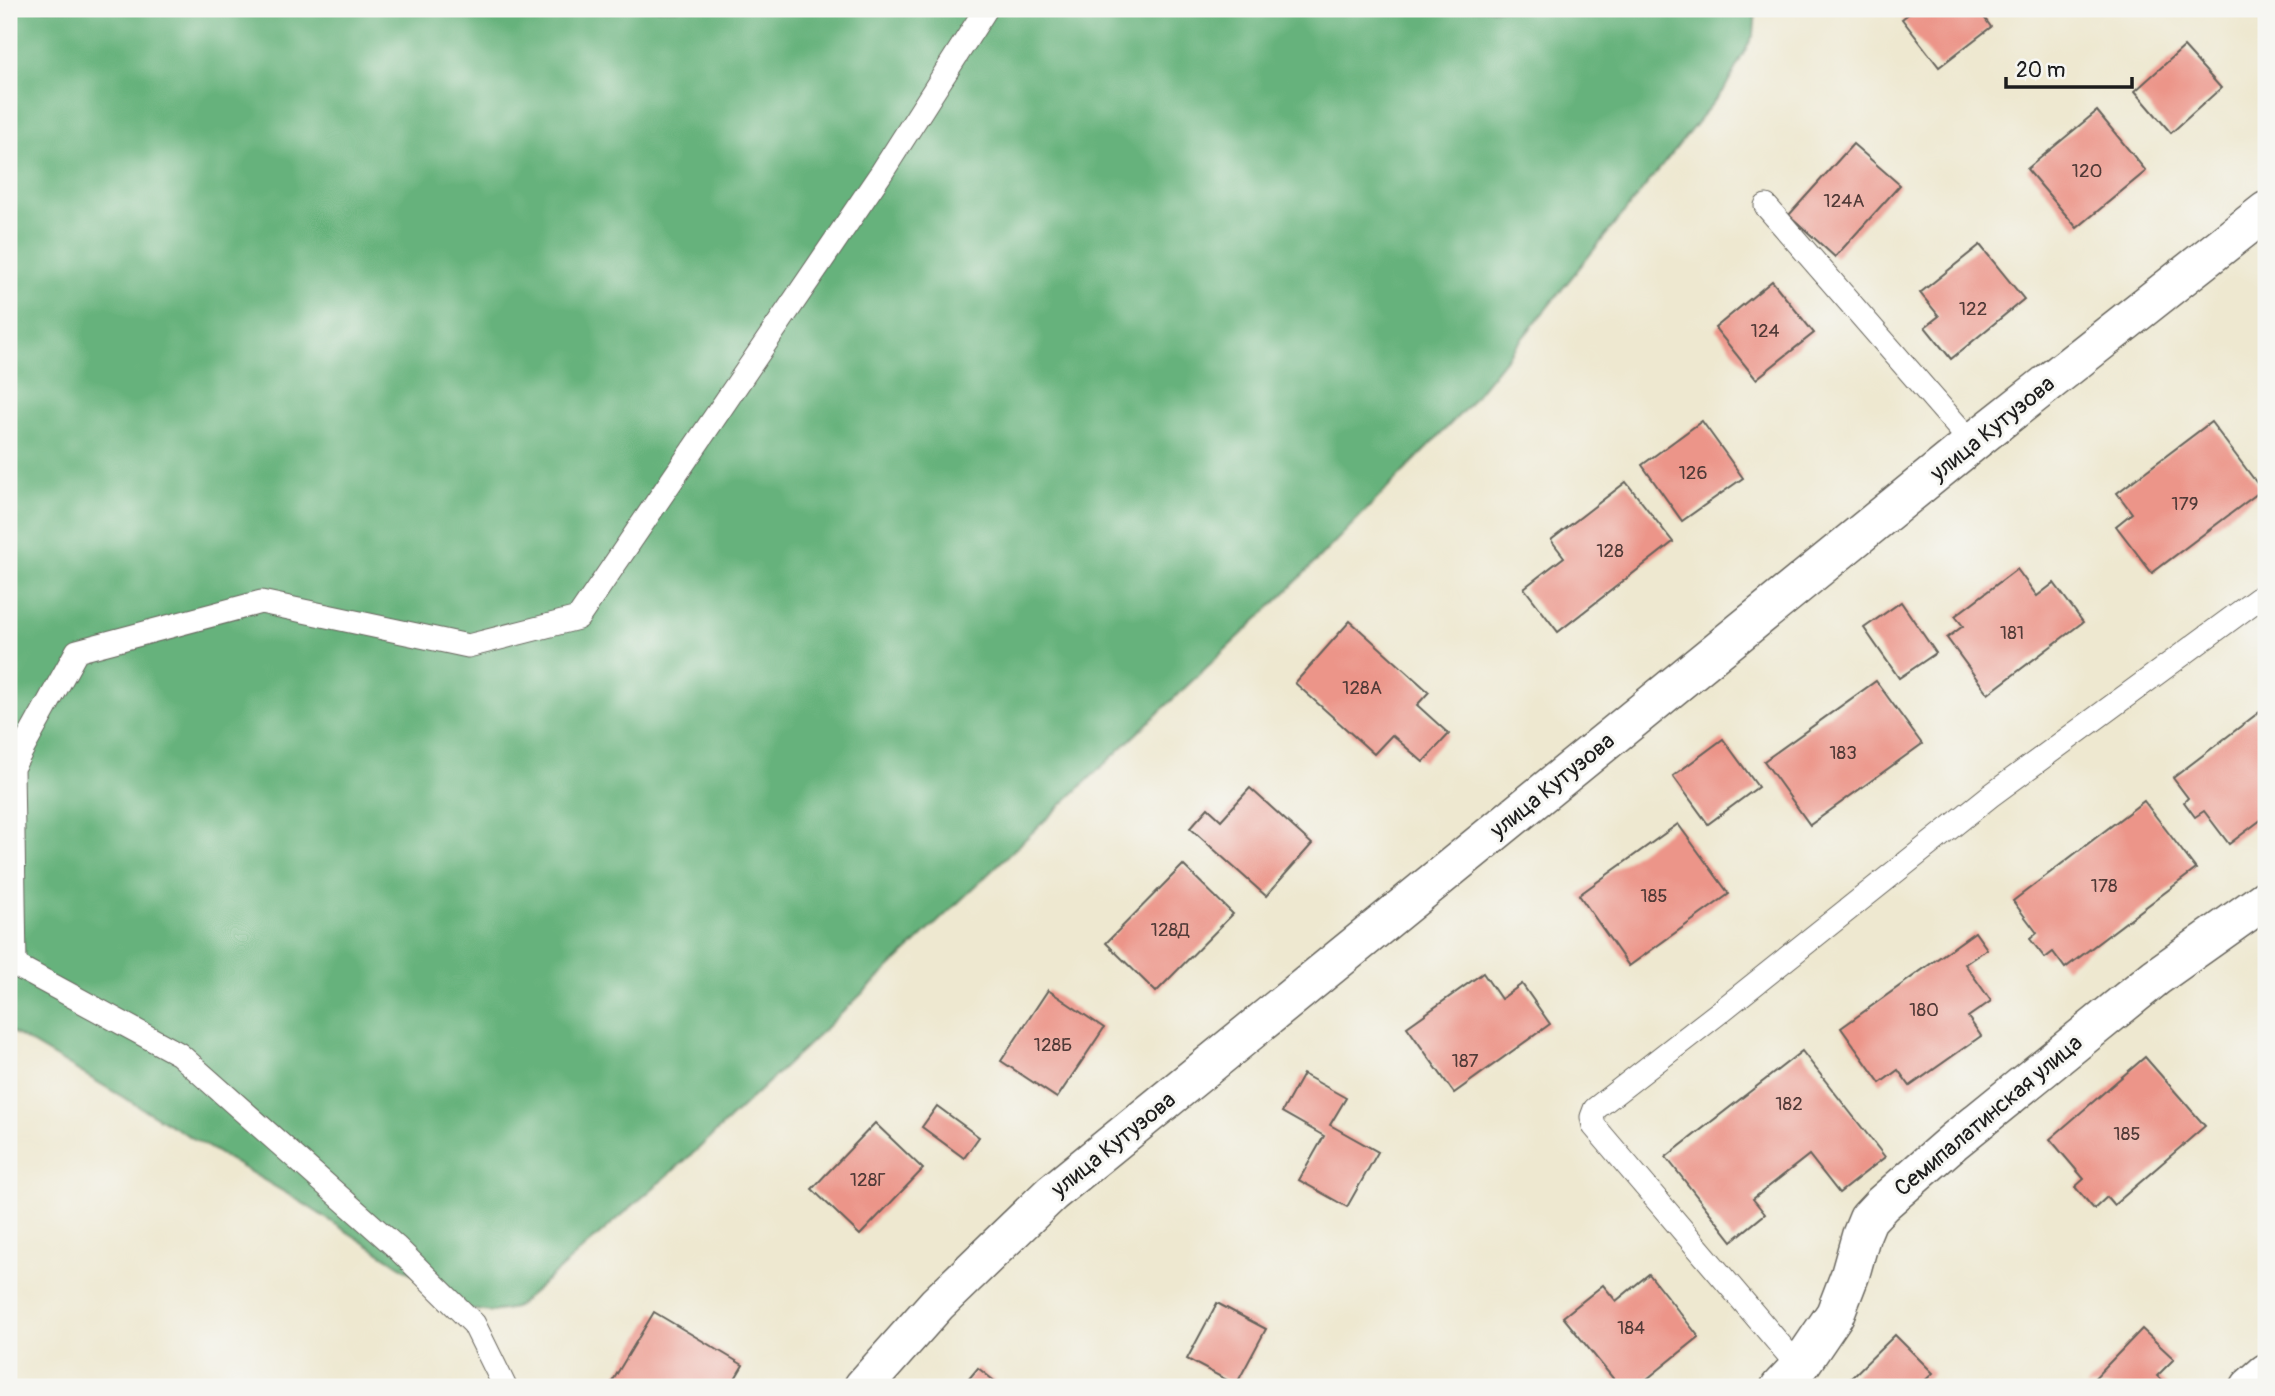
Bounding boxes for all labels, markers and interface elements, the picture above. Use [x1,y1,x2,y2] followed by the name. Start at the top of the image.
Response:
[2006,46,2132,90] scale bar
[2016,57,2065,84] text: 20 m
[2071,159,2103,183] house number: 120
[1823,189,1865,213] house number: 124А
[1959,297,1987,321] house number: 122
[1750,319,1780,343] house number: 124
[1923,369,2061,488] street label: улица Кутузова
[1678,461,1708,485] house number: 126
[2171,492,2199,516] house number: 179
[1596,539,1624,563] house number: 128
[2000,621,2024,645] house number: 181
[1342,676,1382,700] house number: 128А
[1483,726,1621,845] street label: улица Кутузова
[1829,741,1857,765] house number: 183
[2090,874,2118,898] house number: 178
[1640,884,1668,908] house number: 185
[1150,918,1190,942] house number: 128Д
[1909,998,1939,1022] house number: 180
[1888,1028,2088,1203] street label: Семипалатинская улица
[1033,1033,1073,1057] house number: 128Б
[1451,1049,1479,1073] house number: 187
[1044,1085,1182,1204] street label: улица Кутузова
[1775,1092,1803,1116] house number: 182
[2113,1122,2141,1146] house number: 185
[850,1168,886,1192] house number: 128Г
[1617,1316,1645,1340] house number: 184

